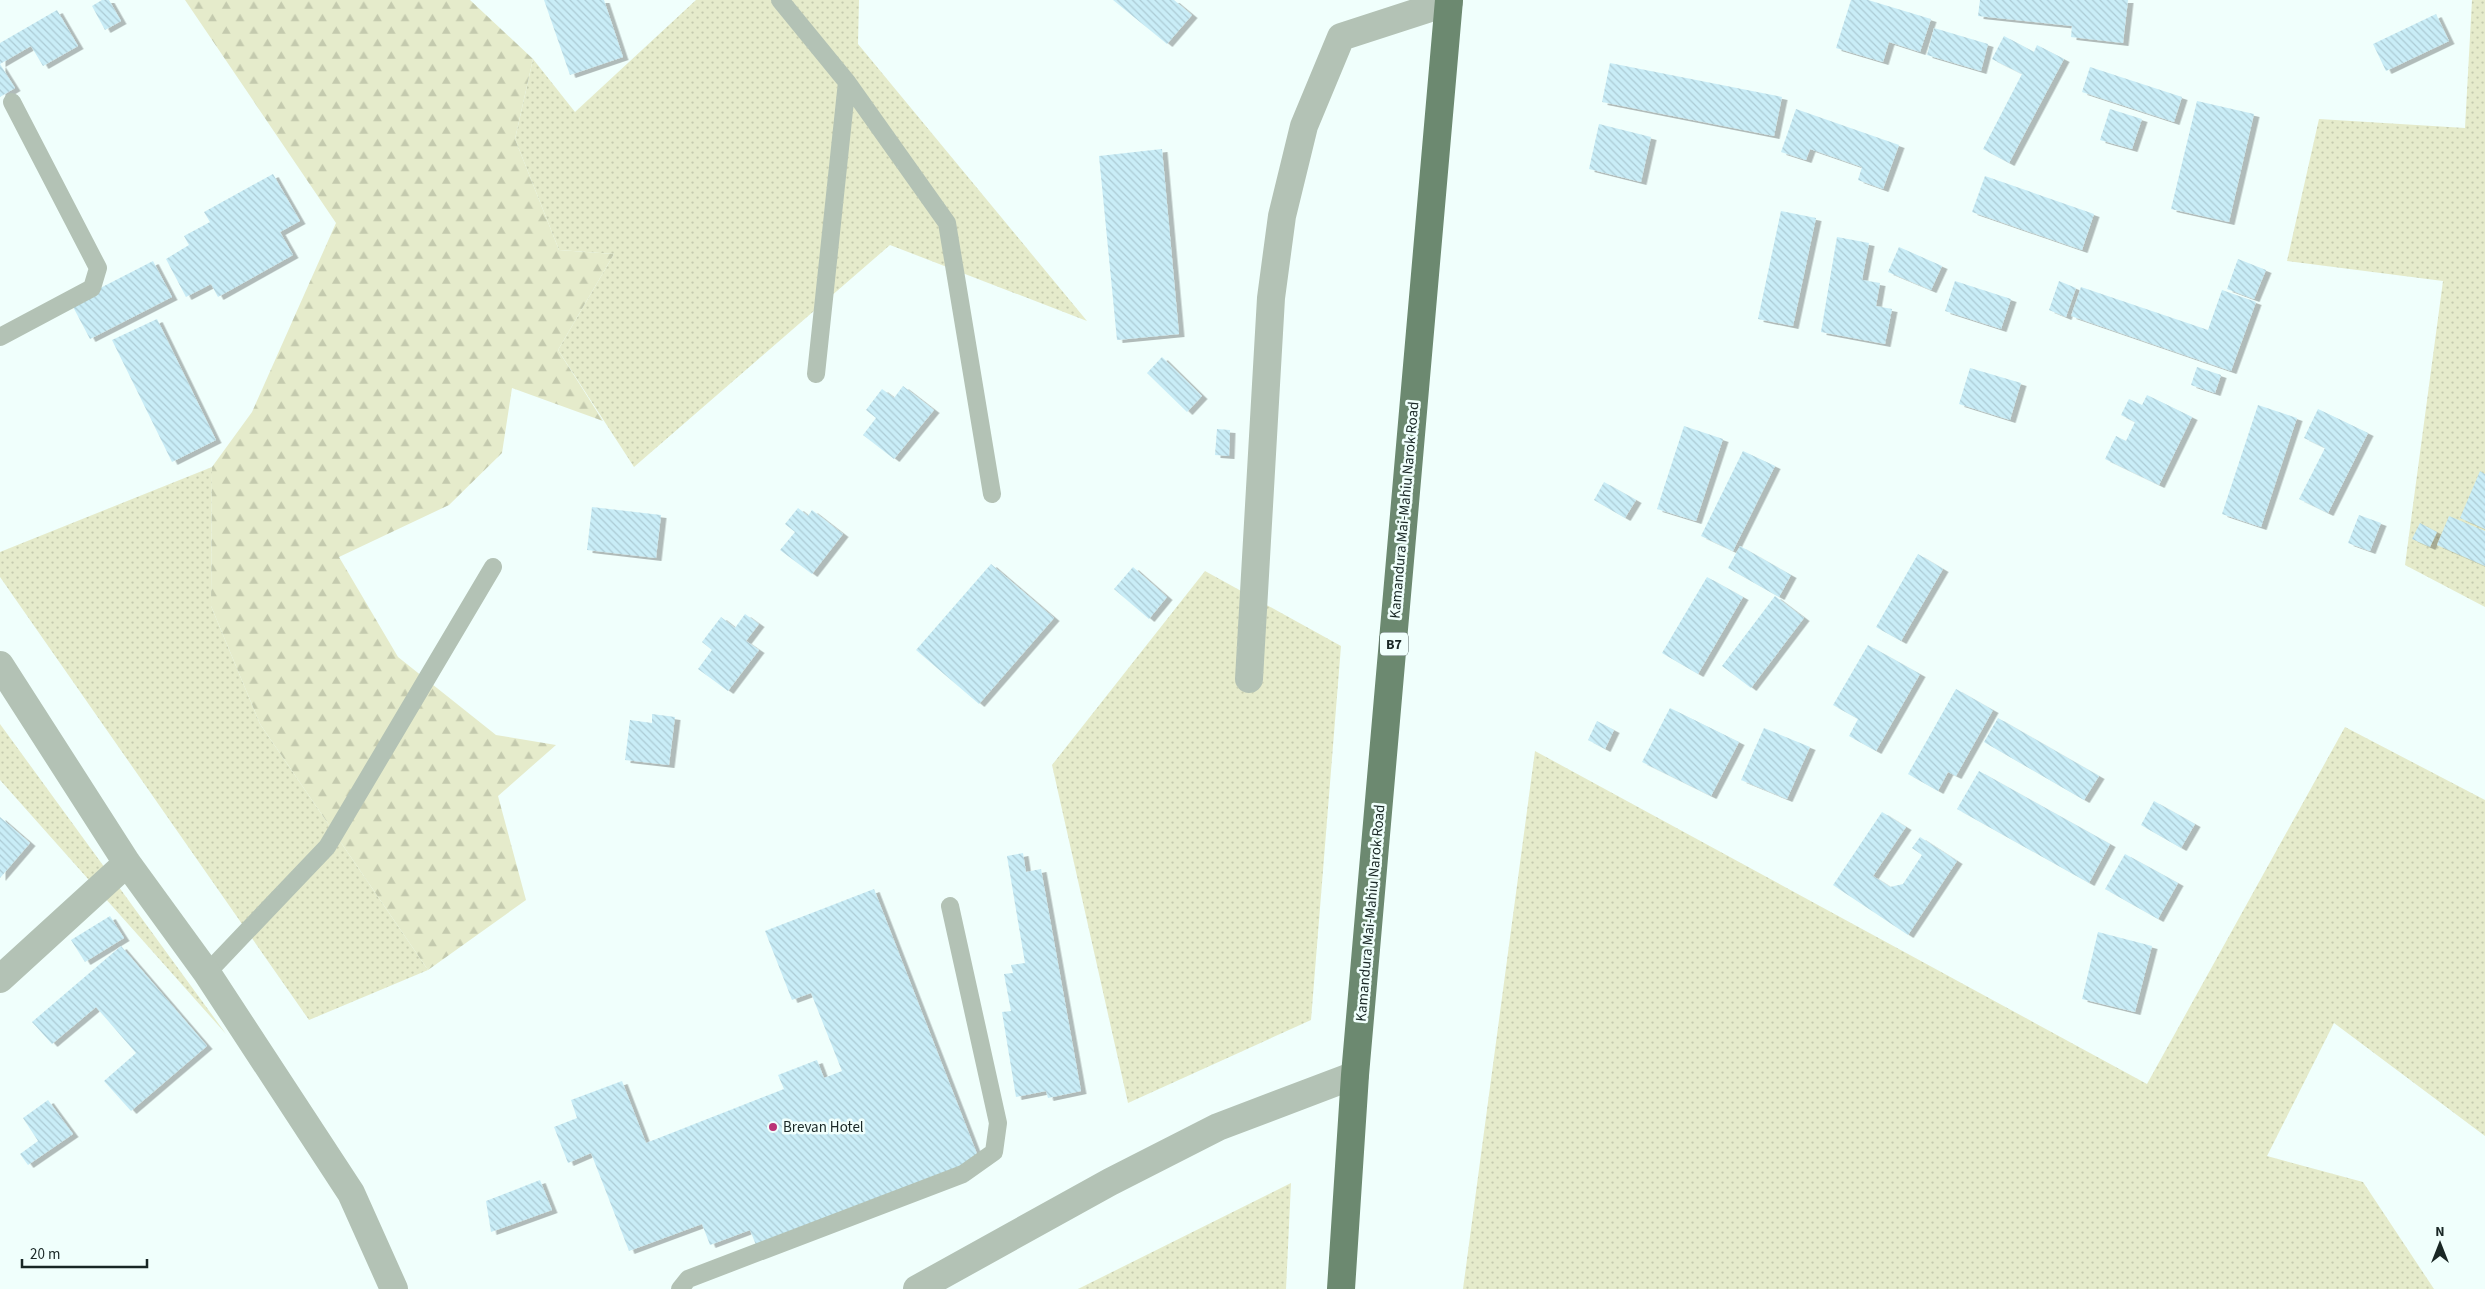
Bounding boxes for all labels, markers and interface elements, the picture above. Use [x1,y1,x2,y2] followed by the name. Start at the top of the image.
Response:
[1385,401,1424,619] street label: Kamandura Mai-Mahiu Narok Road
[1380,633,1408,656] road number: B7
[1351,804,1390,1022] street label: Kamandura Mai-Mahiu Narok Road
[783,1117,864,1138] place label: Brevan Hotel
[767,1121,779,1133] marker: Brevan Hotel
[2415,1219,2465,1269] north arrow
[2435,1222,2445,1242] text: N
[22,1236,148,1268] scale bar
[30,1244,60,1265] text: 20 m

